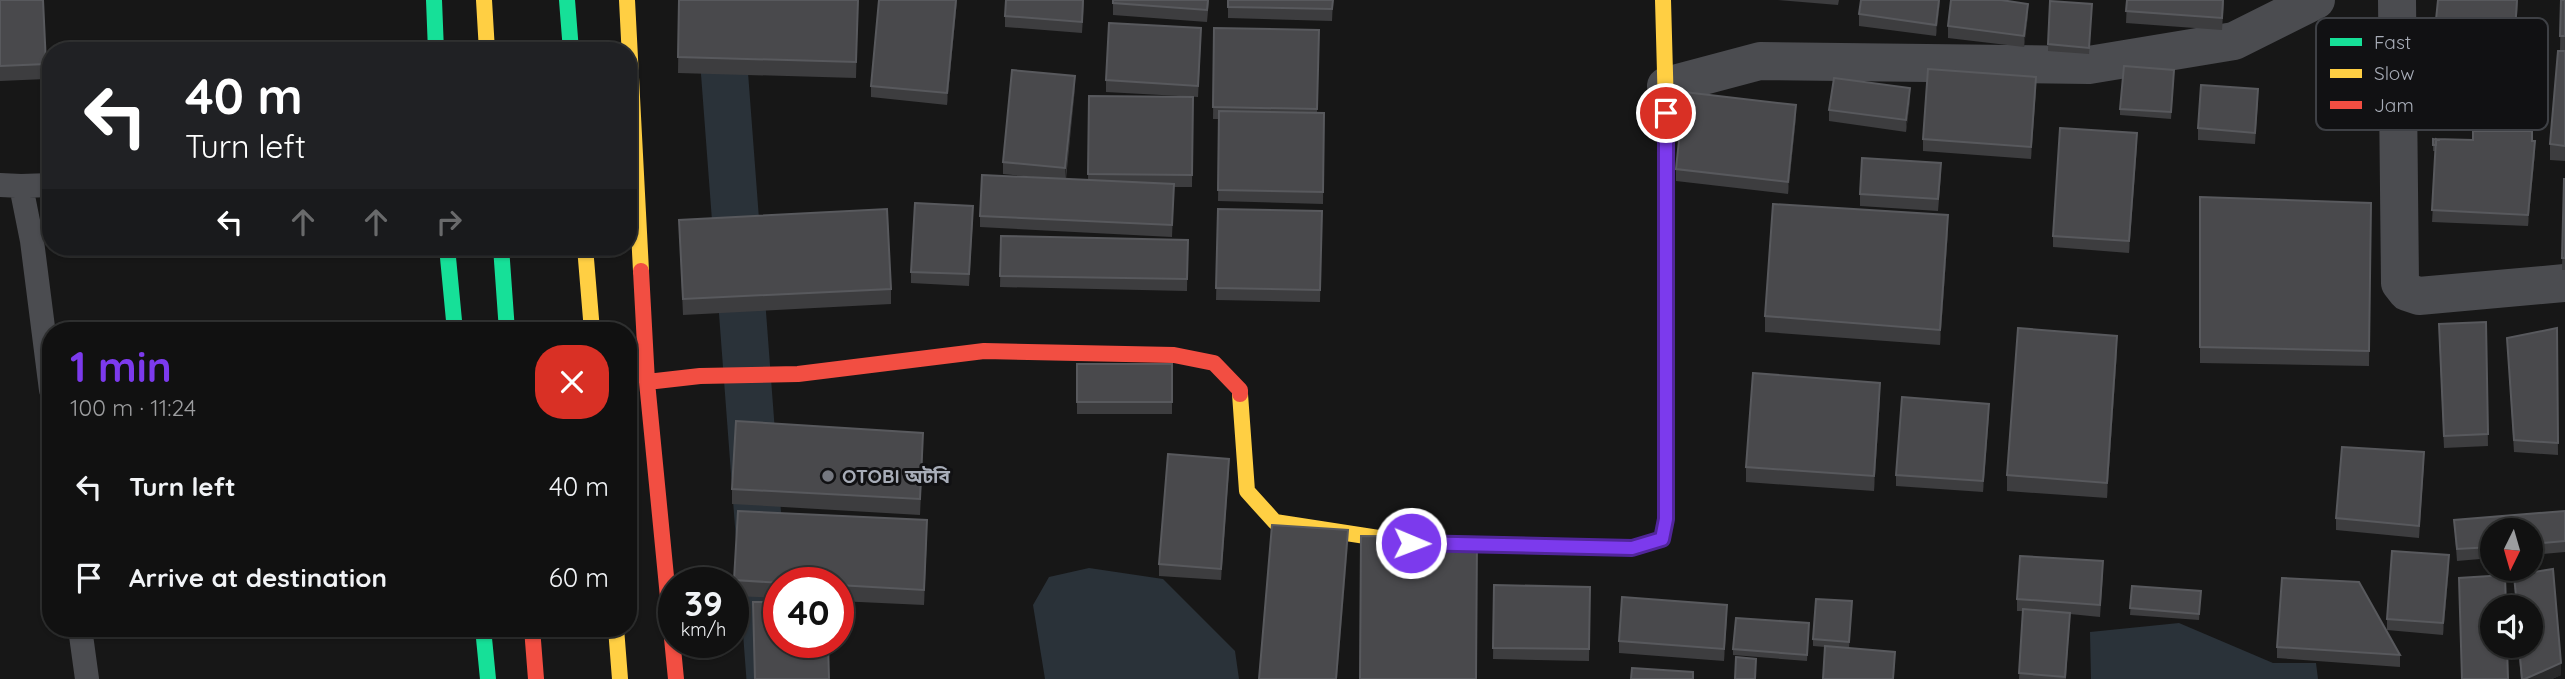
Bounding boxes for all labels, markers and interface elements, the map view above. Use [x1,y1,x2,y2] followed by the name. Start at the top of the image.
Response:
[2316,18,2548,130] legend
[2374,30,2411,54] text: Fast
[2374,61,2415,85] text: Slow
[185,65,303,126] text: 40 m
[70,70,161,161] icon: left
[1636,83,1696,143] pin
[2374,93,2414,117] text: Jam
[1647,94,1685,132] icon: arrive
[185,126,306,166] text: Turn left
[211,203,249,241] icon: left
[284,203,322,241] icon: ahead
[357,203,395,241] icon: ahead
[430,203,468,241] icon: right
[70,340,172,393] text: 1 min
[535,345,609,419] button: close
[70,393,196,422] text: 100 m · 11:24
[842,464,950,488] place label: OTOBI অটবি
[70,468,108,506] icon: left
[820,468,836,484] marker: OTOBI অটবি
[129,470,236,503] text: Turn left
[549,470,609,503] text: 40 m
[1374,506,1448,580] position arrow
[2480,518,2543,581] north arrow
[2480,518,2543,658] map controls
[70,559,108,597] icon: arrive
[129,561,387,594] text: Arrive at destination
[549,561,609,594] text: 60 m
[763,567,854,658] speed limit sign: 40
[684,581,723,625] text: 39
[2480,595,2543,658] button: sound
[681,618,726,641] text: km/h

